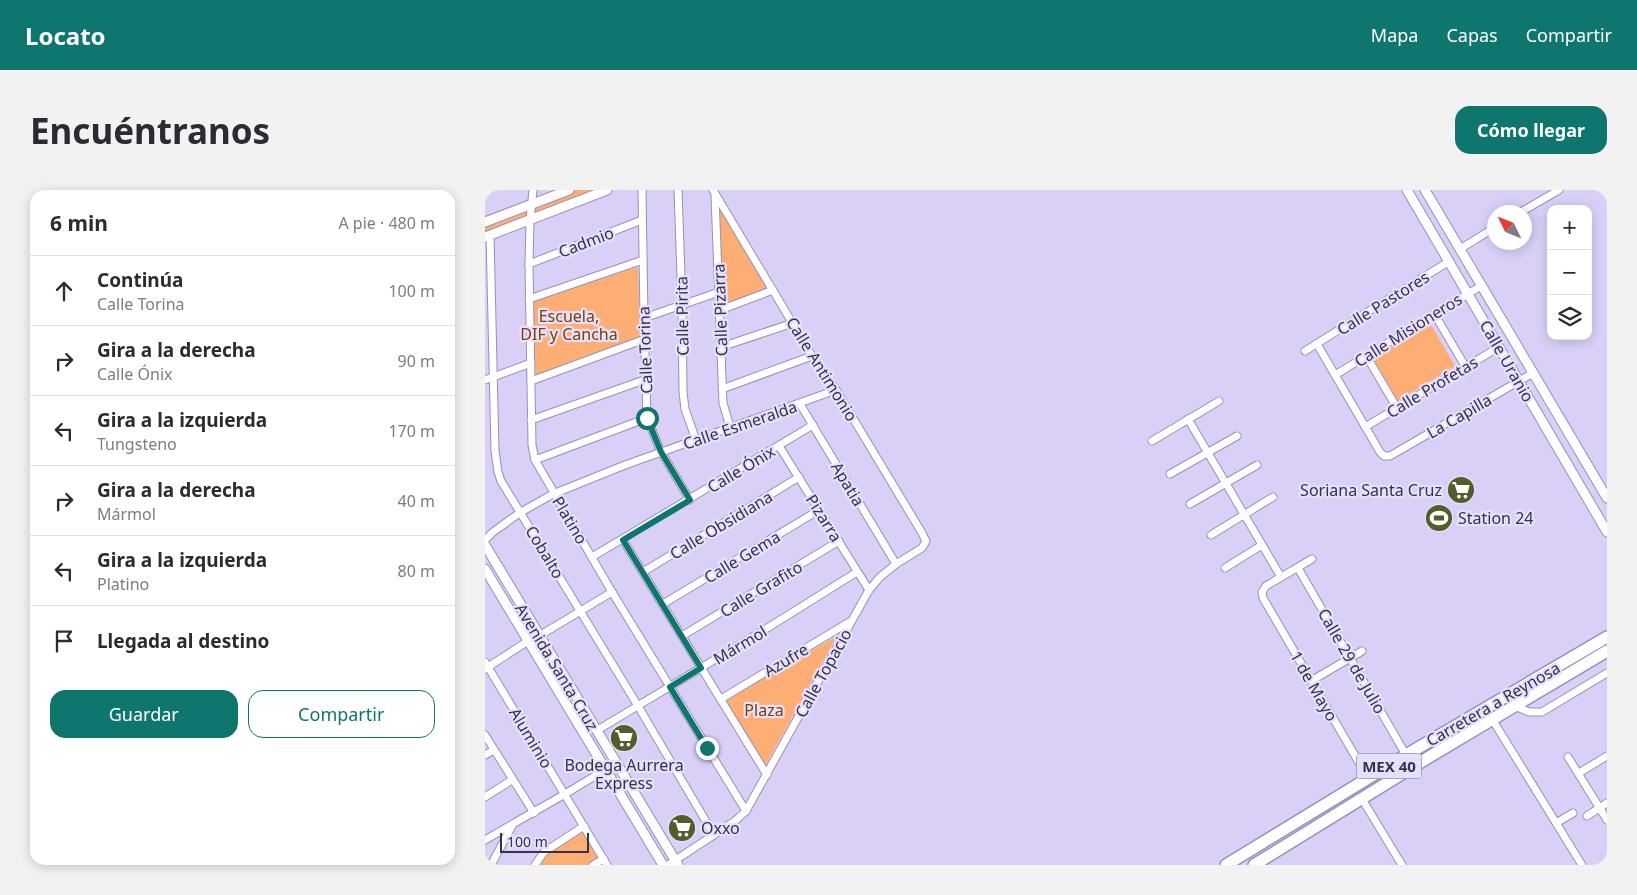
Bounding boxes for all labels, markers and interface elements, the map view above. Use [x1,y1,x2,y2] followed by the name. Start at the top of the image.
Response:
[25,19,106,52] text: Locato
[1371,23,1418,47] text: Mapa
[1446,23,1498,47] text: Capas
[1526,23,1612,47] text: Compartir
[1455,106,1607,154] button: Cómo llegar
[30,107,270,154] text: Encuéntranos
[1487,205,1532,250] north arrow
[1547,205,1592,340] map controls
[1547,205,1592,250] button: +
[50,209,108,237] text: 6 min
[338,212,435,234] text: A pie · 480 m
[555,221,617,263] street label: Cadmio
[1547,250,1592,295] button: −
[707,263,733,357] street label: Calle Pizarra
[1333,266,1433,340] street label: Calle Pastores
[97,267,183,293] text: Continúa
[670,276,694,356] street label: Calle Pirita
[50,277,78,305] icon: ahead
[388,280,435,302] text: 100 m
[1350,288,1466,372] street label: Calle Misioneros
[97,293,185,315] text: Calle Torina
[1547,295,1592,340] button: layers
[520,305,618,345] park label: Escuela, DIF y Cancha
[632,306,658,394] street label: Calle Torina
[781,313,863,425] street label: Calle Antimonio
[1475,316,1539,406] street label: Calle Uranio
[97,337,256,363] text: Gira a la derecha
[50,347,78,375] icon: right
[398,350,435,372] text: 90 m
[1382,351,1482,423] street label: Calle Profetas
[97,363,173,385] text: Calle Ónix
[1422,389,1496,443] street label: La Capilla
[680,395,800,455] street label: Calle Esmeralda
[97,407,267,433] text: Gira a la izquierda
[636,407,659,430] route start
[50,417,78,445] icon: left
[388,420,435,442] text: 170 m
[97,433,177,455] text: Tungsteno
[703,440,779,498] street label: Calle Ónix
[826,458,870,510] street label: Apatia
[1446,475,1476,505] supermarket icon: Soriana Santa Cruz
[97,477,256,503] text: Gira a la derecha
[1300,479,1442,501] place label: Soriana Santa Cruz
[665,486,777,564] street label: Calle Obsidiana
[50,487,78,515] icon: right
[398,490,435,512] text: 40 m
[801,490,847,546] street label: Pizarra
[547,492,593,548] street label: Platino
[97,503,156,525] text: Mármol
[1424,503,1454,533] sports icon: Station 24
[1458,507,1533,529] place label: Station 24
[521,521,569,583] street label: Cobalto
[700,526,784,588] street label: Calle Gema
[97,547,267,573] text: Gira a la izquierda
[716,556,806,622] street label: Calle Grafito
[50,557,78,585] icon: left
[398,560,435,582] text: 80 m
[97,573,149,595] text: Platino
[510,599,604,735] street label: Avenida Santa Cruz
[1313,604,1391,718] street label: Calle 29 de Julio
[709,620,771,670] street label: Mármol
[790,625,856,721] street label: Calle Topacio
[50,627,78,655] icon: arrive
[97,628,269,654] text: Llegada al destino
[760,638,812,682] street label: Azufre
[1285,647,1343,725] street label: 1 de Mayo
[1422,657,1564,751] street label: Carretera a Reynosa
[50,690,238,738] button: Guardar
[248,690,435,738] button: Compartir
[744,699,784,721] park label: Plaza
[504,704,558,772] street label: Aluminio
[609,723,639,753] supermarket icon: Bodega Aurrera Express
[696,737,719,760] route end
[564,754,684,794] place label: Bodega Aurrera Express
[1357,754,1421,778] road number: MEX 40
[667,813,697,843] supermarket icon: Oxxo
[701,817,740,839] place label: Oxxo
[500,830,589,853] scale bar
[507,832,548,851] text: 100 m

